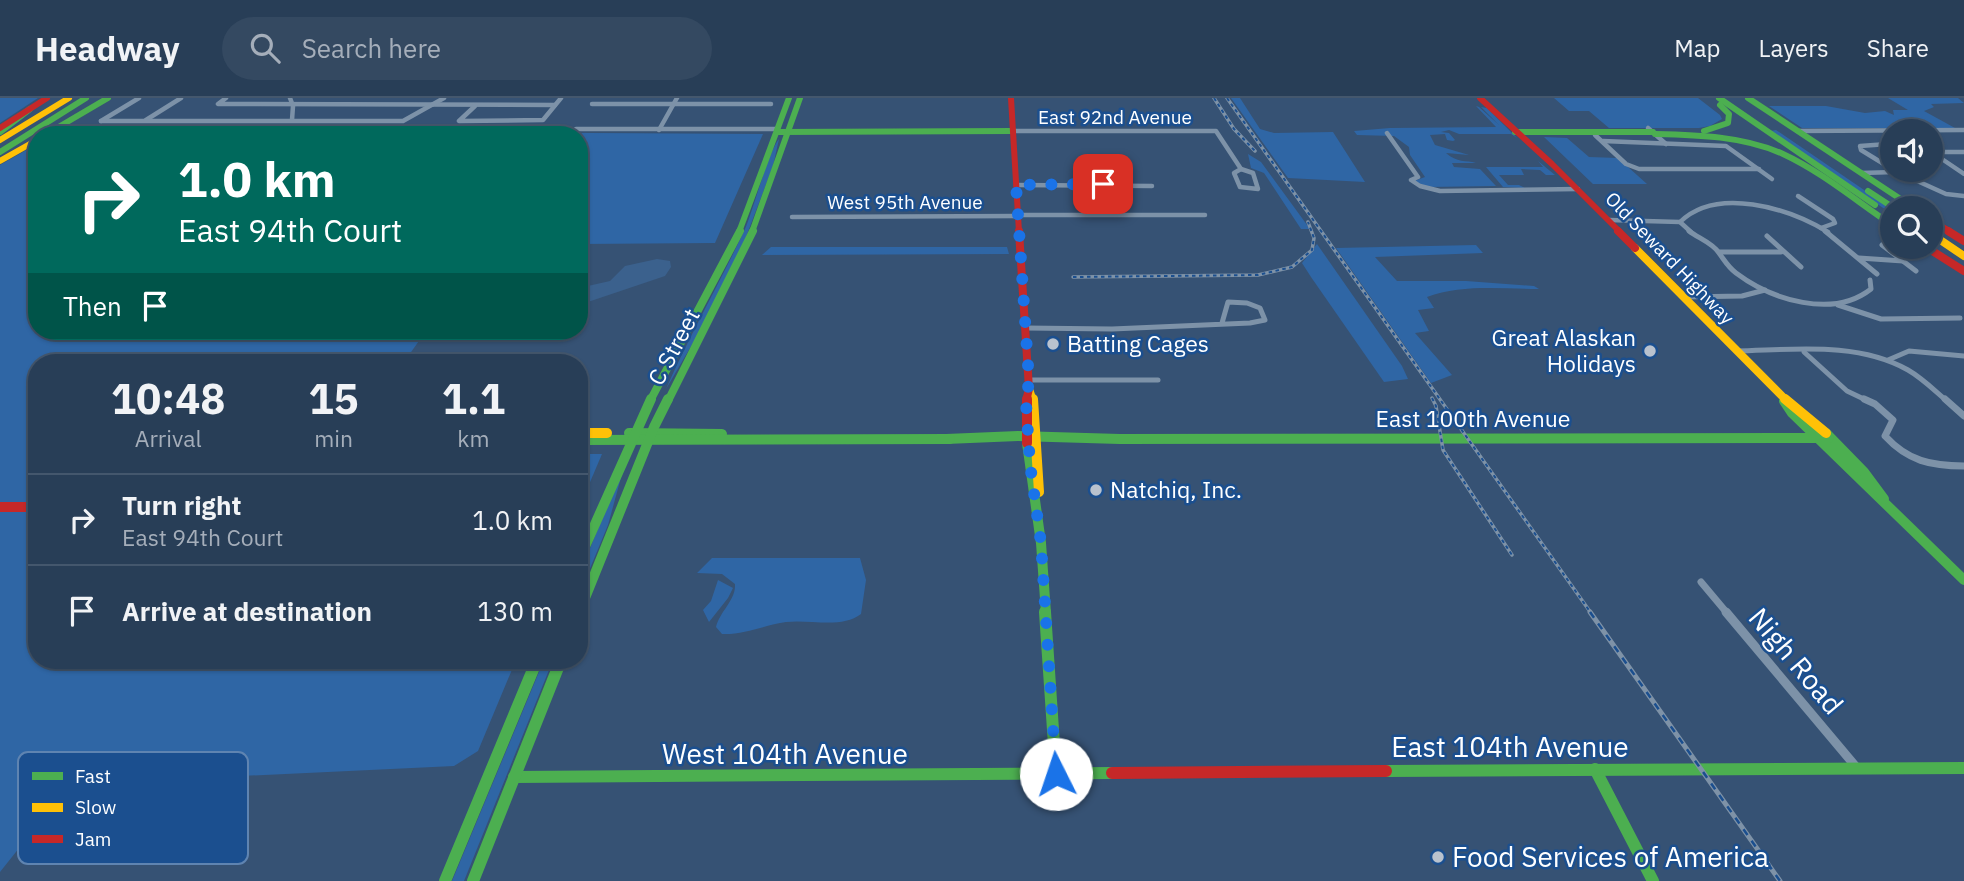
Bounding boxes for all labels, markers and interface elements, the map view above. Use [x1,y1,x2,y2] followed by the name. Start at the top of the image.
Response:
[222,17,712,80] search box
[35,27,180,70] text: Headway
[246,29,284,67] icon: search
[302,31,441,65] text: Search here
[1674,32,1721,64] text: Map
[1759,32,1829,64] text: Layers
[1867,32,1929,64] text: Share
[1038,105,1192,129] street label: East 92nd Avenue
[1880,119,1943,259] map controls
[1880,119,1943,182] button: sound
[178,147,336,210] text: 1.0 km
[63,154,154,245] icon: right
[1073,154,1133,214] pin
[1084,165,1122,203] icon: arrive
[1600,187,1740,330] street label: Old Seward Highway
[827,190,983,214] street label: West 95th Avenue
[1880,196,1943,259] button: search
[178,209,402,251] text: East 94th Court
[136,287,174,325] icon: arrive
[63,289,122,323] text: Then
[640,303,706,390] street label: C Street
[1491,322,1636,378] place label: Great Alaskan Holidays
[1067,328,1209,358] place label: Batting Cages
[1045,336,1061,352] marker: Batting Cages
[1642,343,1658,359] marker: Great Alaskan Holidays
[111,371,226,426] text: 10:48
[308,371,359,426] text: 15
[442,371,505,426] text: 1.1
[1376,403,1571,433] street label: East 100th Avenue
[135,423,202,453] text: Arrival
[314,423,353,453] text: min
[457,423,490,453] text: km
[1110,474,1242,504] place label: Natchiq, Inc.
[1088,482,1104,498] marker: Natchiq, Inc.
[122,488,241,522] text: Turn right
[63,501,101,539] icon: right
[472,503,553,537] text: 1.0 km
[122,522,283,552] text: East 94th Court
[63,592,101,630] icon: arrive
[122,594,372,628] text: Arrive at destination
[477,594,553,628] text: 130 m
[1741,600,1852,722] street label: Nigh Road
[1391,728,1629,765] street label: East 104th Avenue
[662,735,908,772] street label: West 104th Avenue
[1019,737,1093,811] position arrow
[18,752,248,864] legend
[75,764,111,788] text: Fast
[75,795,116,819] text: Slow
[75,827,111,851] text: Jam
[1452,838,1769,875] place label: Food Services of America
[1430,849,1446,865] marker: Food Services of America

